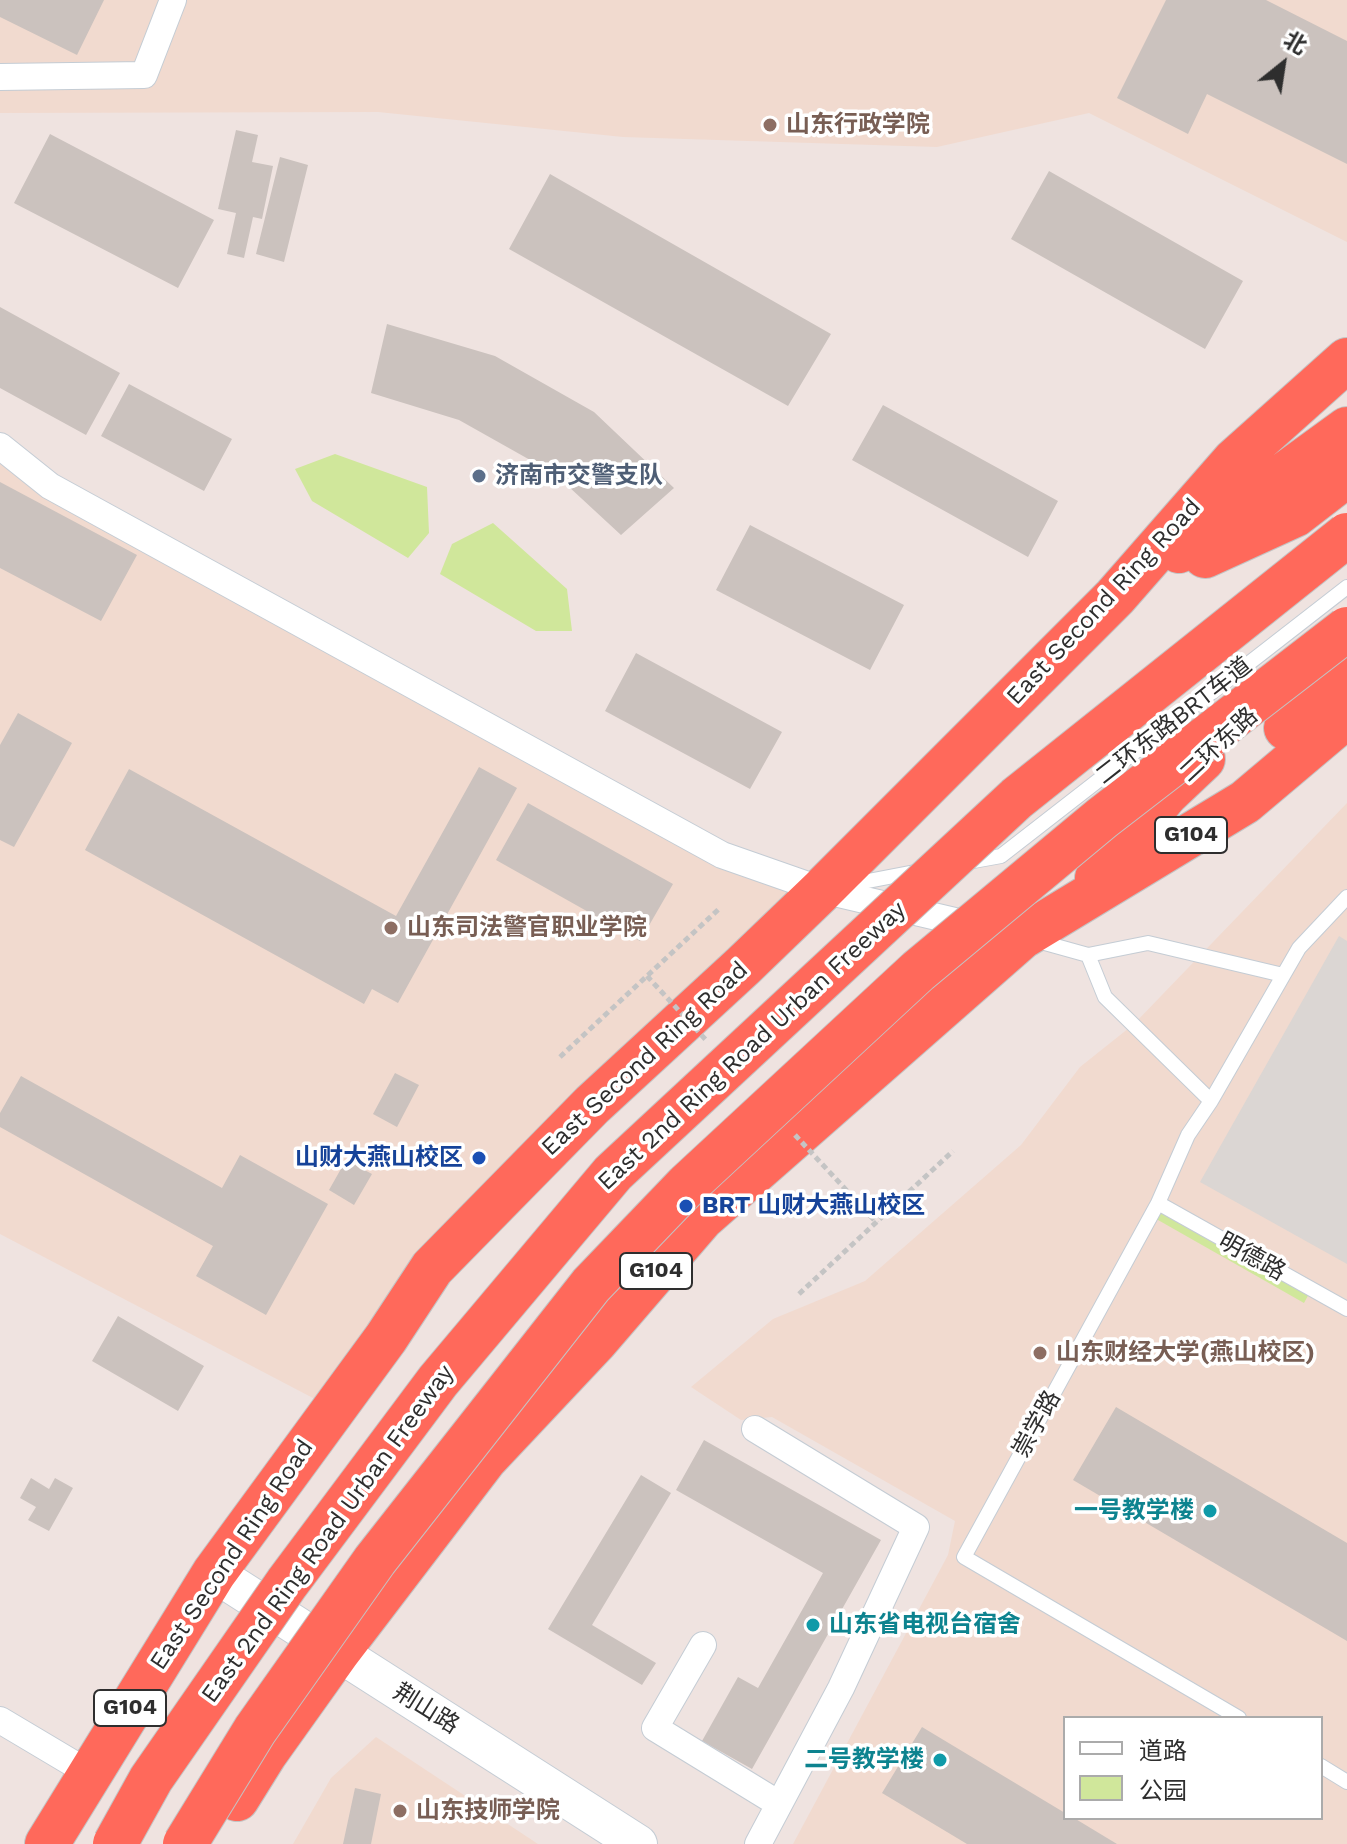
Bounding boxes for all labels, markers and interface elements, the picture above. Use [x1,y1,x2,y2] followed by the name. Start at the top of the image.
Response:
[1243,24,1323,104] north arrow
[1279,26,1311,59] text: 北
[786,111,930,139] place label: 山东行政学院
[761,116,779,134] marker: 山东行政学院
[495,462,663,490] place label: 济南市交警支队
[470,467,488,485] marker: 济南市交警支队
[1001,493,1207,711] street label: East Second Ring Road
[1090,651,1258,791] street label: 二环东路BRT车道
[1174,702,1264,788] street label: 二环东路
[1155,817,1227,853] road number: G104
[592,895,912,1197] street label: East 2nd Ring Road Urban Freeway
[407,914,647,942] place label: 山东司法警官职业学院
[382,919,400,937] marker: 山东司法警官职业学院
[536,956,754,1162] street label: East Second Ring Road
[295,1144,463,1172] place label: 山财大燕山校区
[470,1149,488,1167] marker: 山财大燕山校区
[702,1192,925,1220] place label: BRT 山财大燕山校区
[677,1197,695,1215] marker: BRT 山财大燕山校区
[1214,1227,1290,1287] street label: 明德路
[620,1253,692,1289] road number: G104
[1056,1339,1315,1367] place label: 山东财经大学(燕山校区)
[1031,1344,1049,1362] marker: 山东财经大学(燕山校区)
[196,1359,460,1709] street label: East 2nd Ring Road Urban Freeway
[1007,1386,1067,1462] street label: 崇学路
[144,1434,320,1676] street label: East Second Ring Road
[1074,1497,1194,1525] place label: 一号教学楼
[1201,1502,1219,1520] marker: 一号教学楼
[829,1611,1021,1639] place label: 山东省电视台宿舍
[804,1616,822,1634] marker: 山东省电视台宿舍
[388,1678,464,1740] street label: 荆山路
[94,1690,166,1726] road number: G104
[1063,1716,1323,1820] legend
[1139,1737,1187,1765] text: 道路
[804,1746,924,1774] place label: 二号教学楼
[931,1751,949,1769] marker: 二号教学楼
[1139,1777,1187,1805] text: 公园
[416,1797,560,1825] place label: 山东技师学院
[391,1802,409,1820] marker: 山东技师学院

